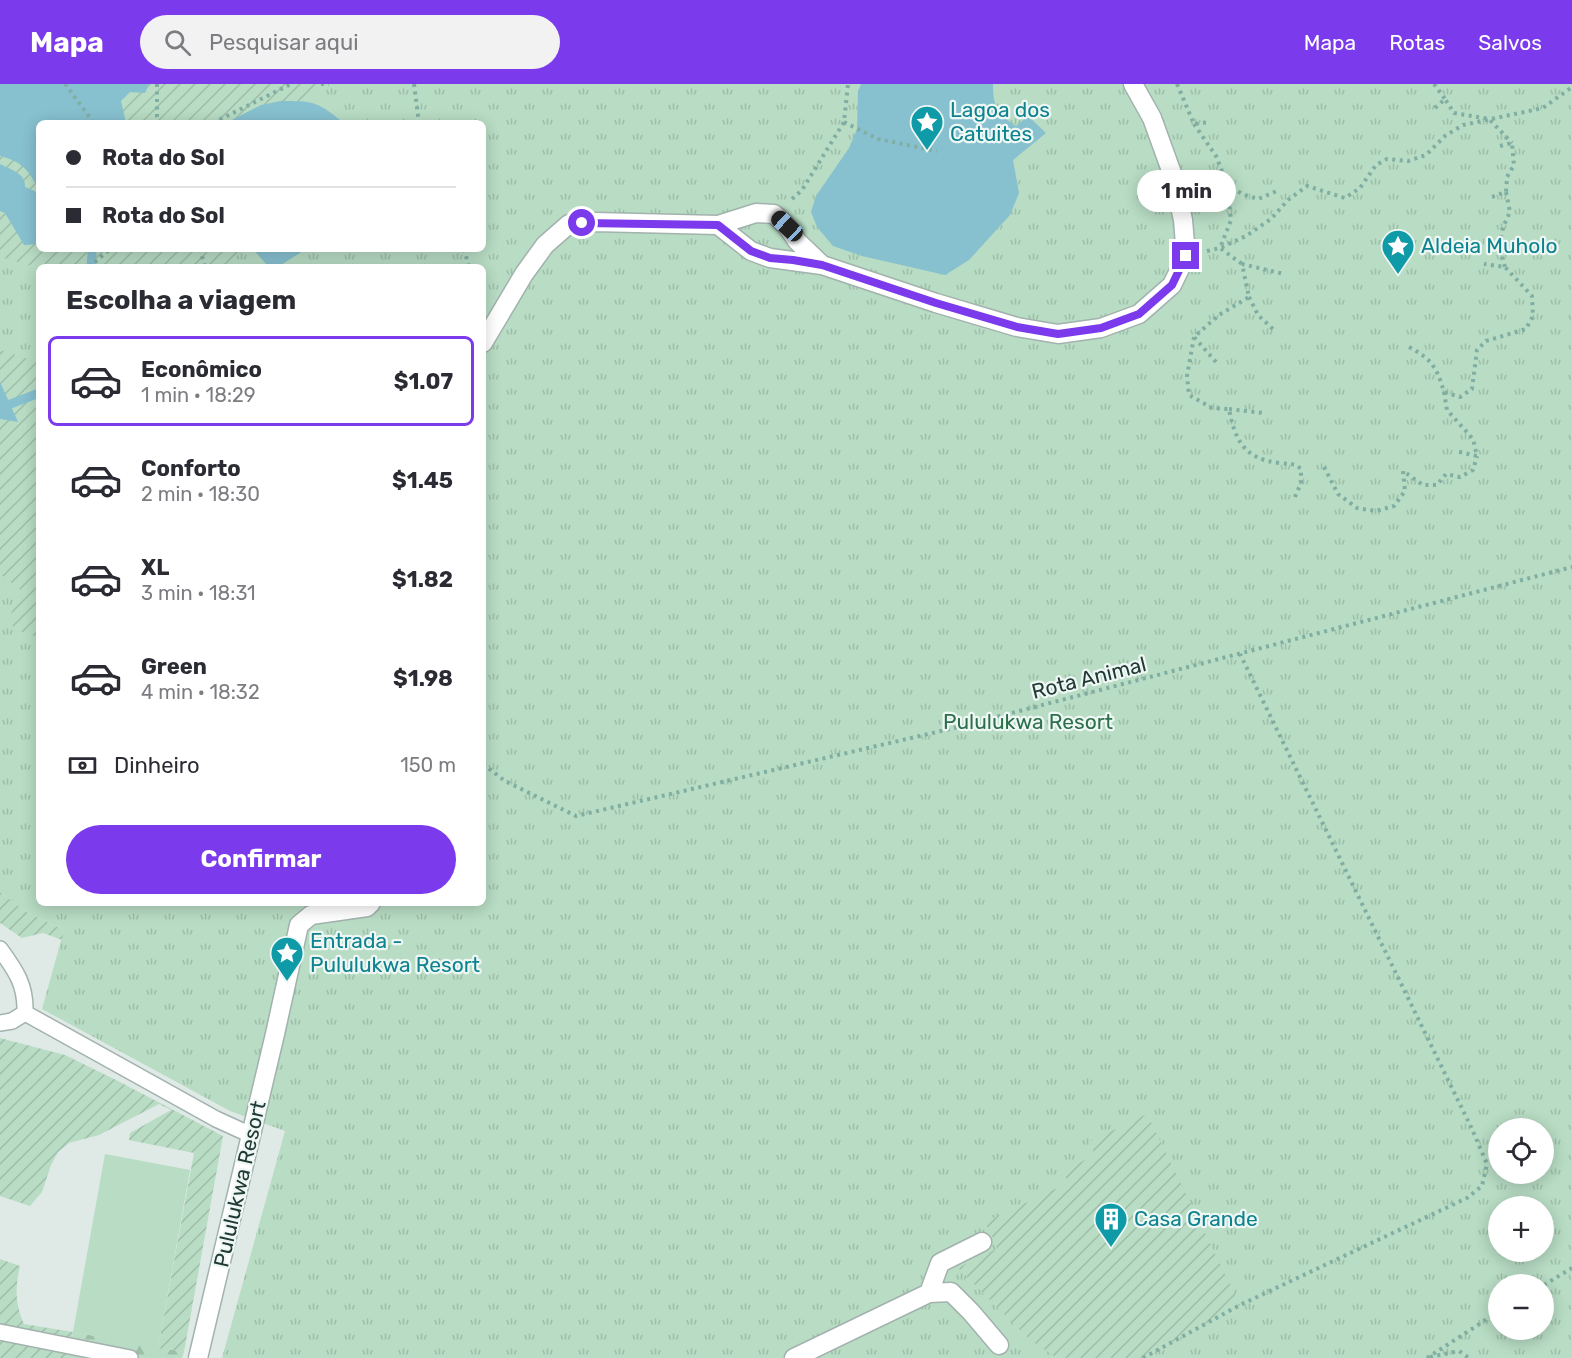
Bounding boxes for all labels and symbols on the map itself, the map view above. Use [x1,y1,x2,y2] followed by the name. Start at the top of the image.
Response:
[950,97,1050,146] place label: Lagoa dos Catuites
[909,104,945,151] place icon: Lagoa dos Catuites
[1136,169,1236,211] callout: 1 min
[768,207,806,245] car
[568,209,595,236] route start
[1380,228,1416,275] place icon: Aldeia Muholo
[1421,233,1558,258] place label: Aldeia Muholo
[1172,242,1199,269] route end
[1029,651,1149,704] street label: Rota Animal
[943,709,1113,734] park label: Pululukwa Resort
[310,928,480,977] place label: Entrada - Pululukwa Resort
[269,935,305,982] place icon: Entrada - Pululukwa Resort
[208,1098,271,1270] street label: Pululukwa Resort
[1093,1201,1129,1248] building icon: Casa Grande
[1134,1206,1258,1231] place label: Casa Grande

